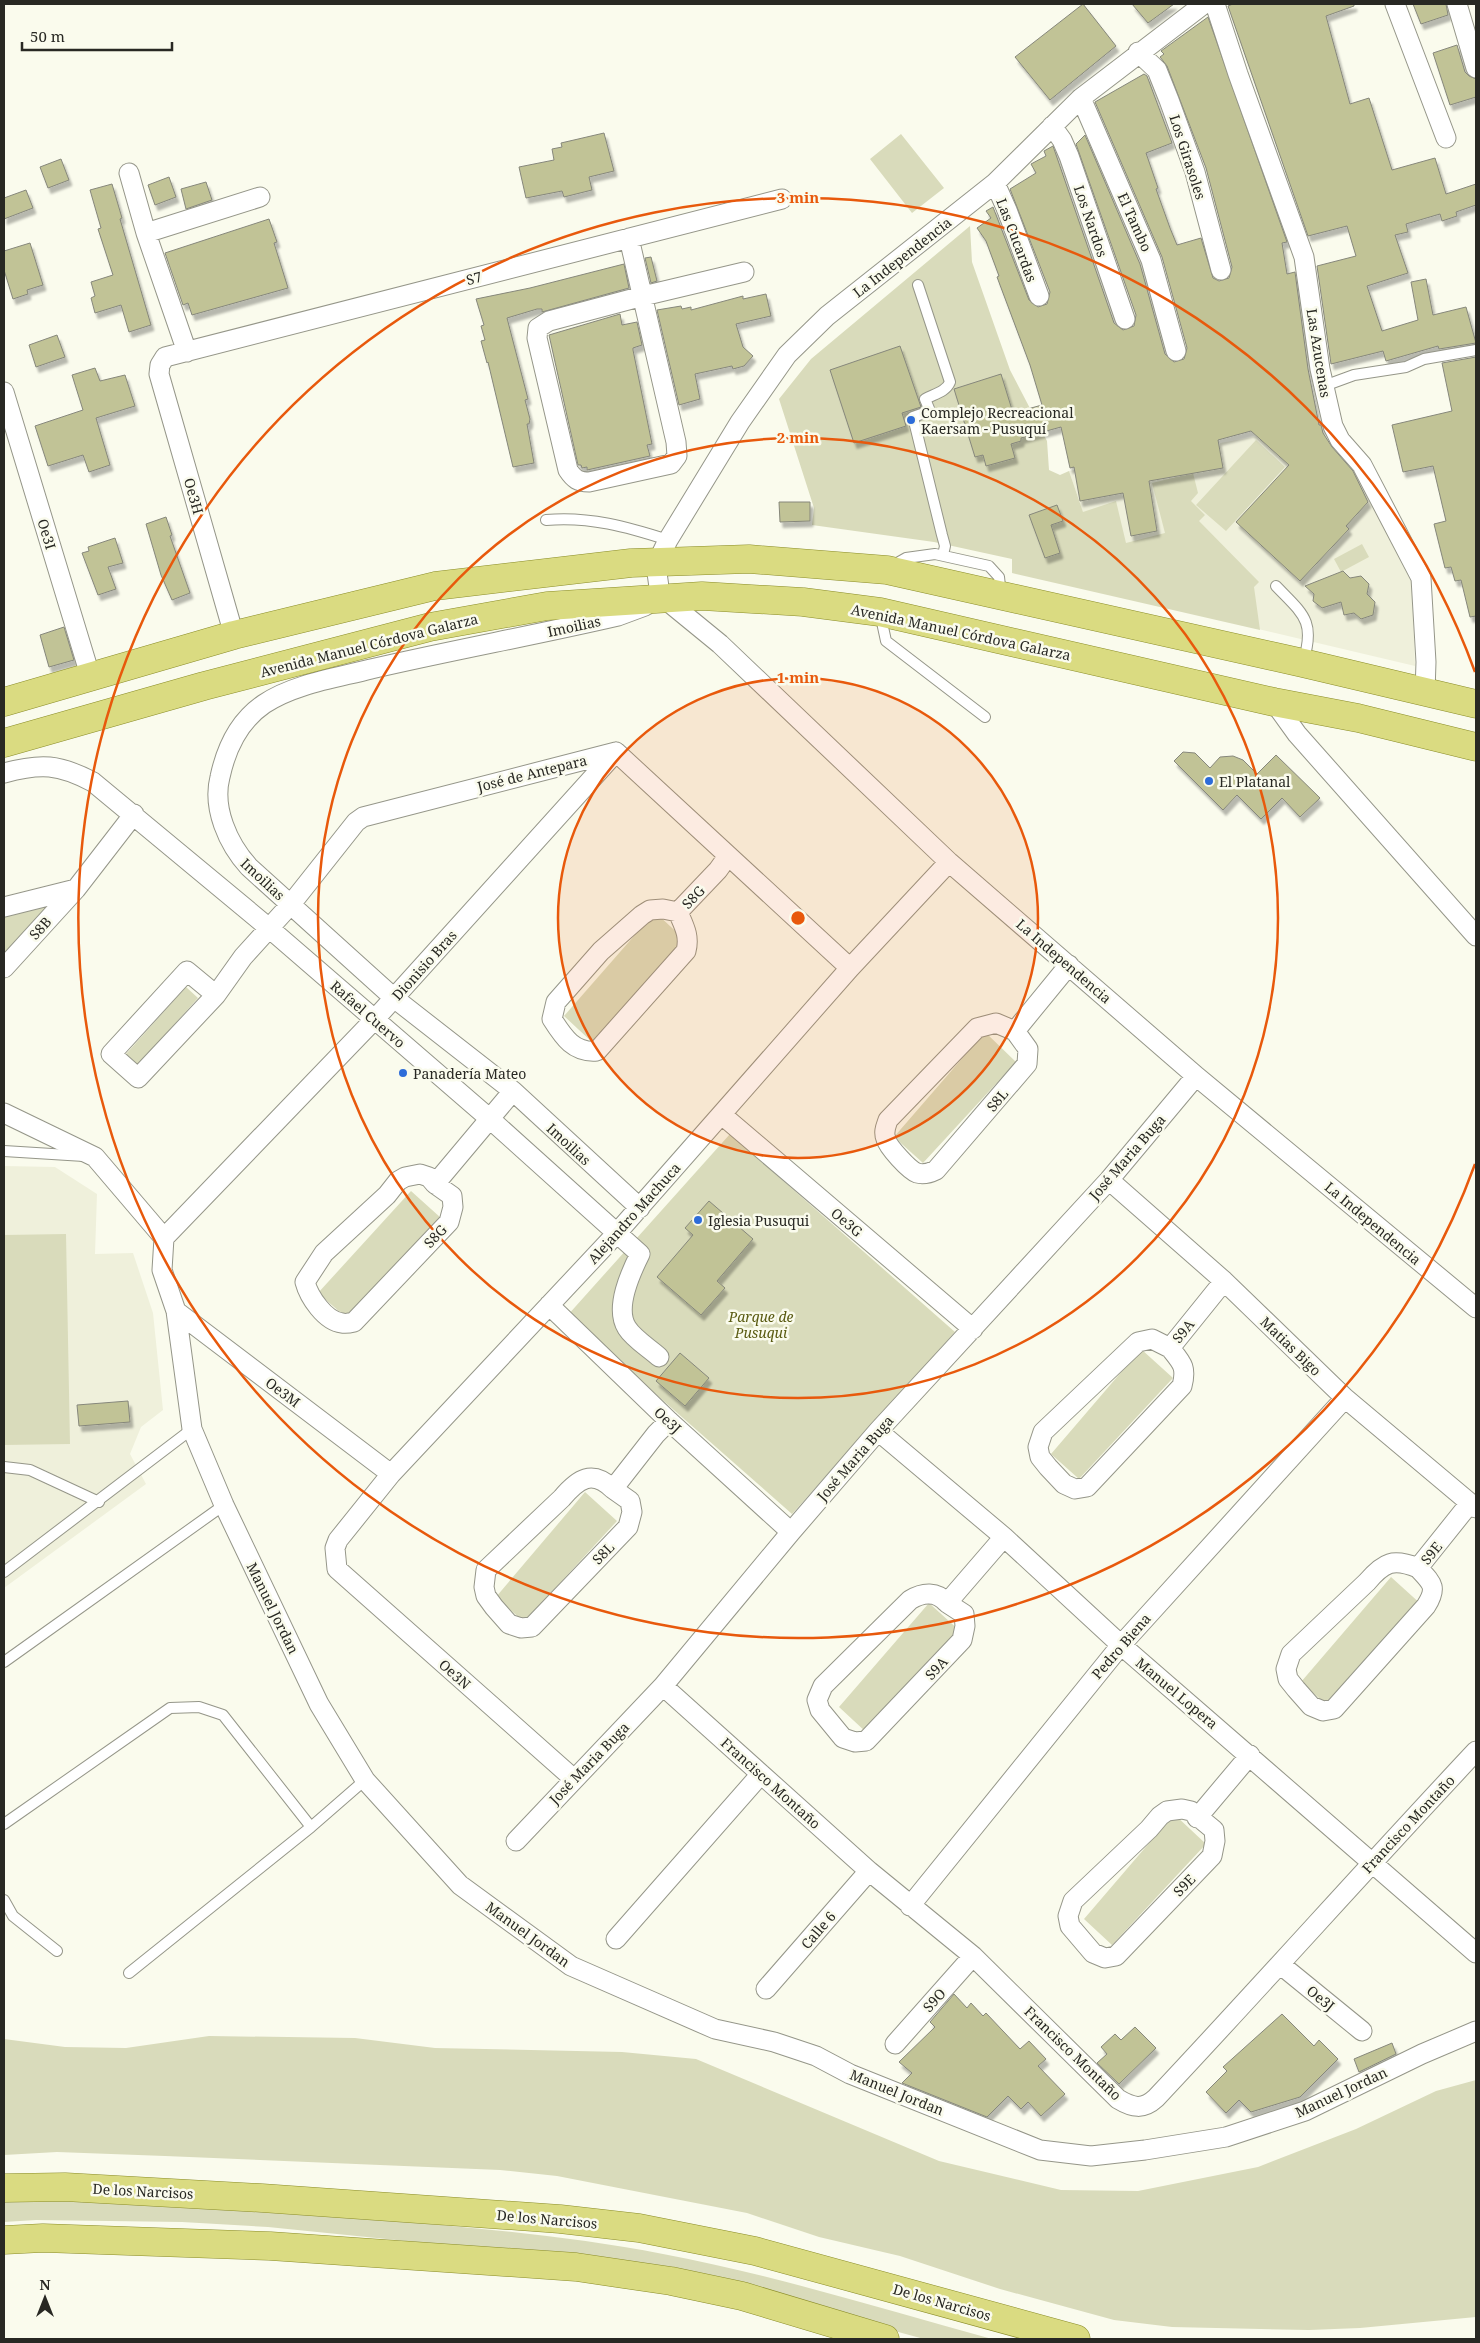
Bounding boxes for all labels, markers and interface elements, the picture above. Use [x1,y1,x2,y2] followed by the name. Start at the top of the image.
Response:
[22,20,172,52] scale bar
[30,26,65,46] text: 50 m
[1165,112,1211,202] street label: Los Girasoles
[1070,182,1112,260] street label: Los Nardos
[777,187,819,207] text: 3 min
[1114,190,1156,254] street label: El Tambo
[992,195,1042,285] street label: Las Cucardas
[849,213,955,301] street label: La Independencia
[464,267,484,289] street label: S7
[1303,307,1335,399] street label: Las Azucenas
[921,403,1074,438] place label: Complejo Recreacional Kaersam - Pusuquí
[905,414,917,426] marker: Complejo Recreacional Kaersam - Pusuquí
[777,427,819,447] text: 2 min
[180,476,208,516] street label: Oe3H
[33,516,61,552] street label: Oe3I
[849,599,1073,665] street label: Avenida Manuel Córdova Galarza
[258,609,480,681] street label: Avenida Manuel Córdova Galarza
[546,611,602,641] street label: Imoilias
[777,667,819,687] text: 1 min
[474,750,589,796] street label: José de Antepara
[1219,772,1291,791] place label: El Platanal
[1203,775,1215,787] marker: El Platanal
[237,854,289,904] street label: Imoilias
[677,881,709,913] street label: S8G
[789,909,807,927] centre of rings
[25,912,55,944] street label: S8B
[1012,914,1116,1008] street label: La Independencia
[387,926,461,1004] street label: Dionisio Bras
[327,976,409,1052] street label: Rafael Cuervo
[413,1064,526,1083] place label: Panadería Mateo
[397,1067,409,1079] marker: Panadería Mateo
[982,1084,1012,1115] street label: S8L
[1084,1110,1170,1205] street label: José Maria Buga
[543,1119,595,1169] street label: Imoilias
[583,1158,685,1268] street label: Alejandro Machuca
[1321,1177,1425,1269] street label: La Independencia
[827,1203,867,1241] street label: Oe3G
[708,1211,810,1230] place label: Iglesia Pusuqui
[692,1214,704,1226] marker: Iglesia Pusuqui
[419,1220,451,1252] street label: S8G
[728,1307,794,1342] park label: Parque de Pusuqui
[1257,1312,1325,1380] street label: Matias Bigo
[1168,1315,1198,1347] street label: S9A
[262,1373,304,1411] street label: Oe3M
[650,1403,686,1437] street label: Oe3J
[812,1411,898,1506] street label: José Maria Buga
[1416,1537,1446,1568] street label: S9E
[588,1538,618,1568] street label: S8L
[243,1559,303,1657] street label: Manuel Jordan
[1087,1609,1155,1683] street label: Pedro Biena
[920,1652,952,1684] street label: S9A
[1132,1653,1222,1733] street label: Manuel Lopera
[435,1655,475,1693] street label: Oe3N
[544,1718,633,1809] street label: José Maria Buga
[717,1733,825,1833] street label: Francisco Montaño
[1357,1771,1459,1877] street label: Francisco Montaño
[1169,1870,1199,1900] street label: S9E
[482,1897,574,1971] street label: Manuel Jordan
[796,1907,840,1953] street label: Calle 6
[1303,1981,1339,2015] street label: Oe3J
[918,1984,950,2016] street label: S9O
[1020,2002,1126,2104] street label: Francisco Montaño
[1292,2062,1390,2122] street label: Manuel Jordan
[847,2065,947,2119] street label: Manuel Jordan
[92,2179,194,2203] street label: De los Narcisos
[496,2205,598,2233] street label: De los Narcisos
[20,2273,70,2323] north arrow
[39,2275,51,2294] text: N
[891,2279,993,2325] street label: De los Narcisos

